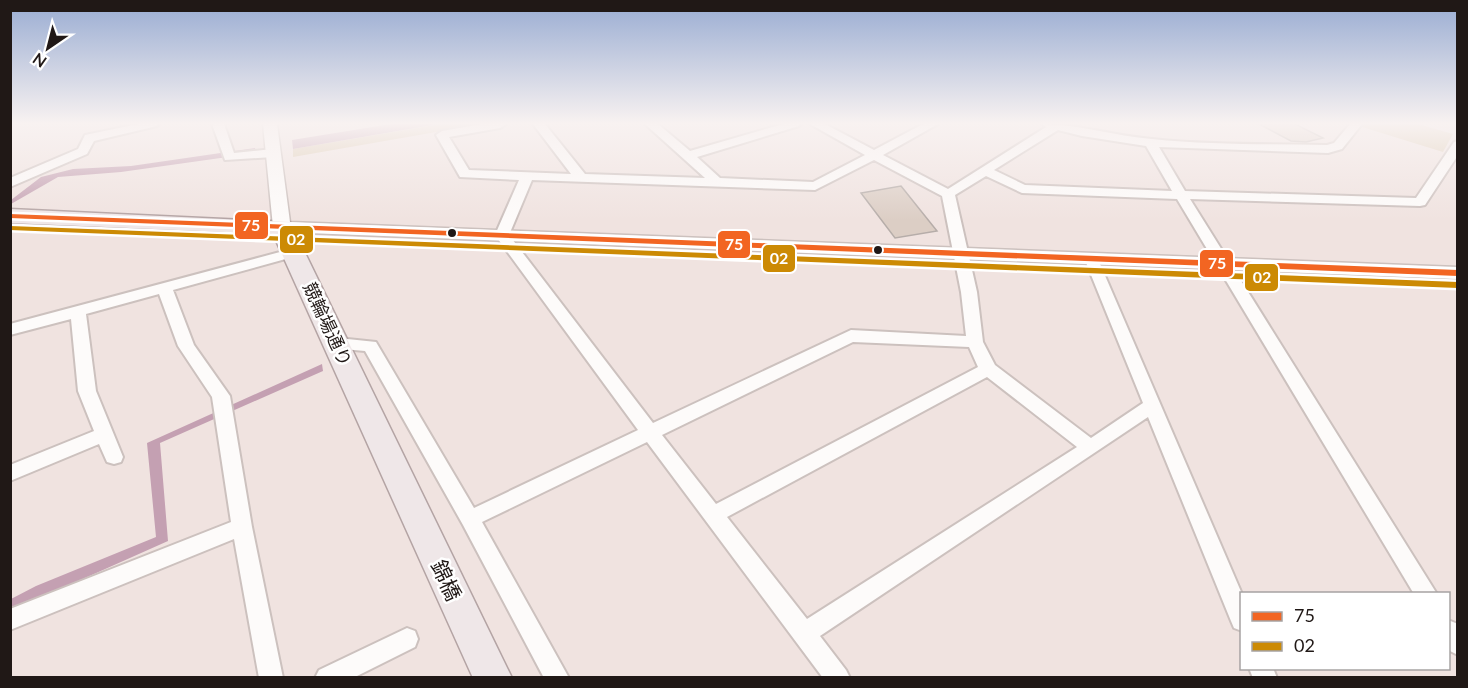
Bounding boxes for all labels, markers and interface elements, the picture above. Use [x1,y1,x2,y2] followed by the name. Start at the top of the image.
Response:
[18,18,78,78] north arrow
[29,49,50,72] text: N
[234,211,269,240] line badge: 75
[242,215,260,234] text: 75
[279,225,314,254] line badge: 02
[446,227,458,239] unlabelled marker
[287,229,305,248] text: 02
[717,230,751,259] line badge: 75
[725,234,743,253] text: 75
[762,244,796,273] line badge: 02
[872,244,884,256] unlabelled marker
[770,248,788,267] text: 02
[1199,249,1234,278] line badge: 75
[1208,253,1226,272] text: 75
[1244,263,1279,292] line badge: 02
[1253,267,1271,286] text: 02
[299,279,357,369] street label: 競輪場通り
[427,556,467,604] street label: 錦橋
[1240,592,1450,670] legend
[1294,604,1315,626] text: 75
[1294,634,1315,656] text: 02

